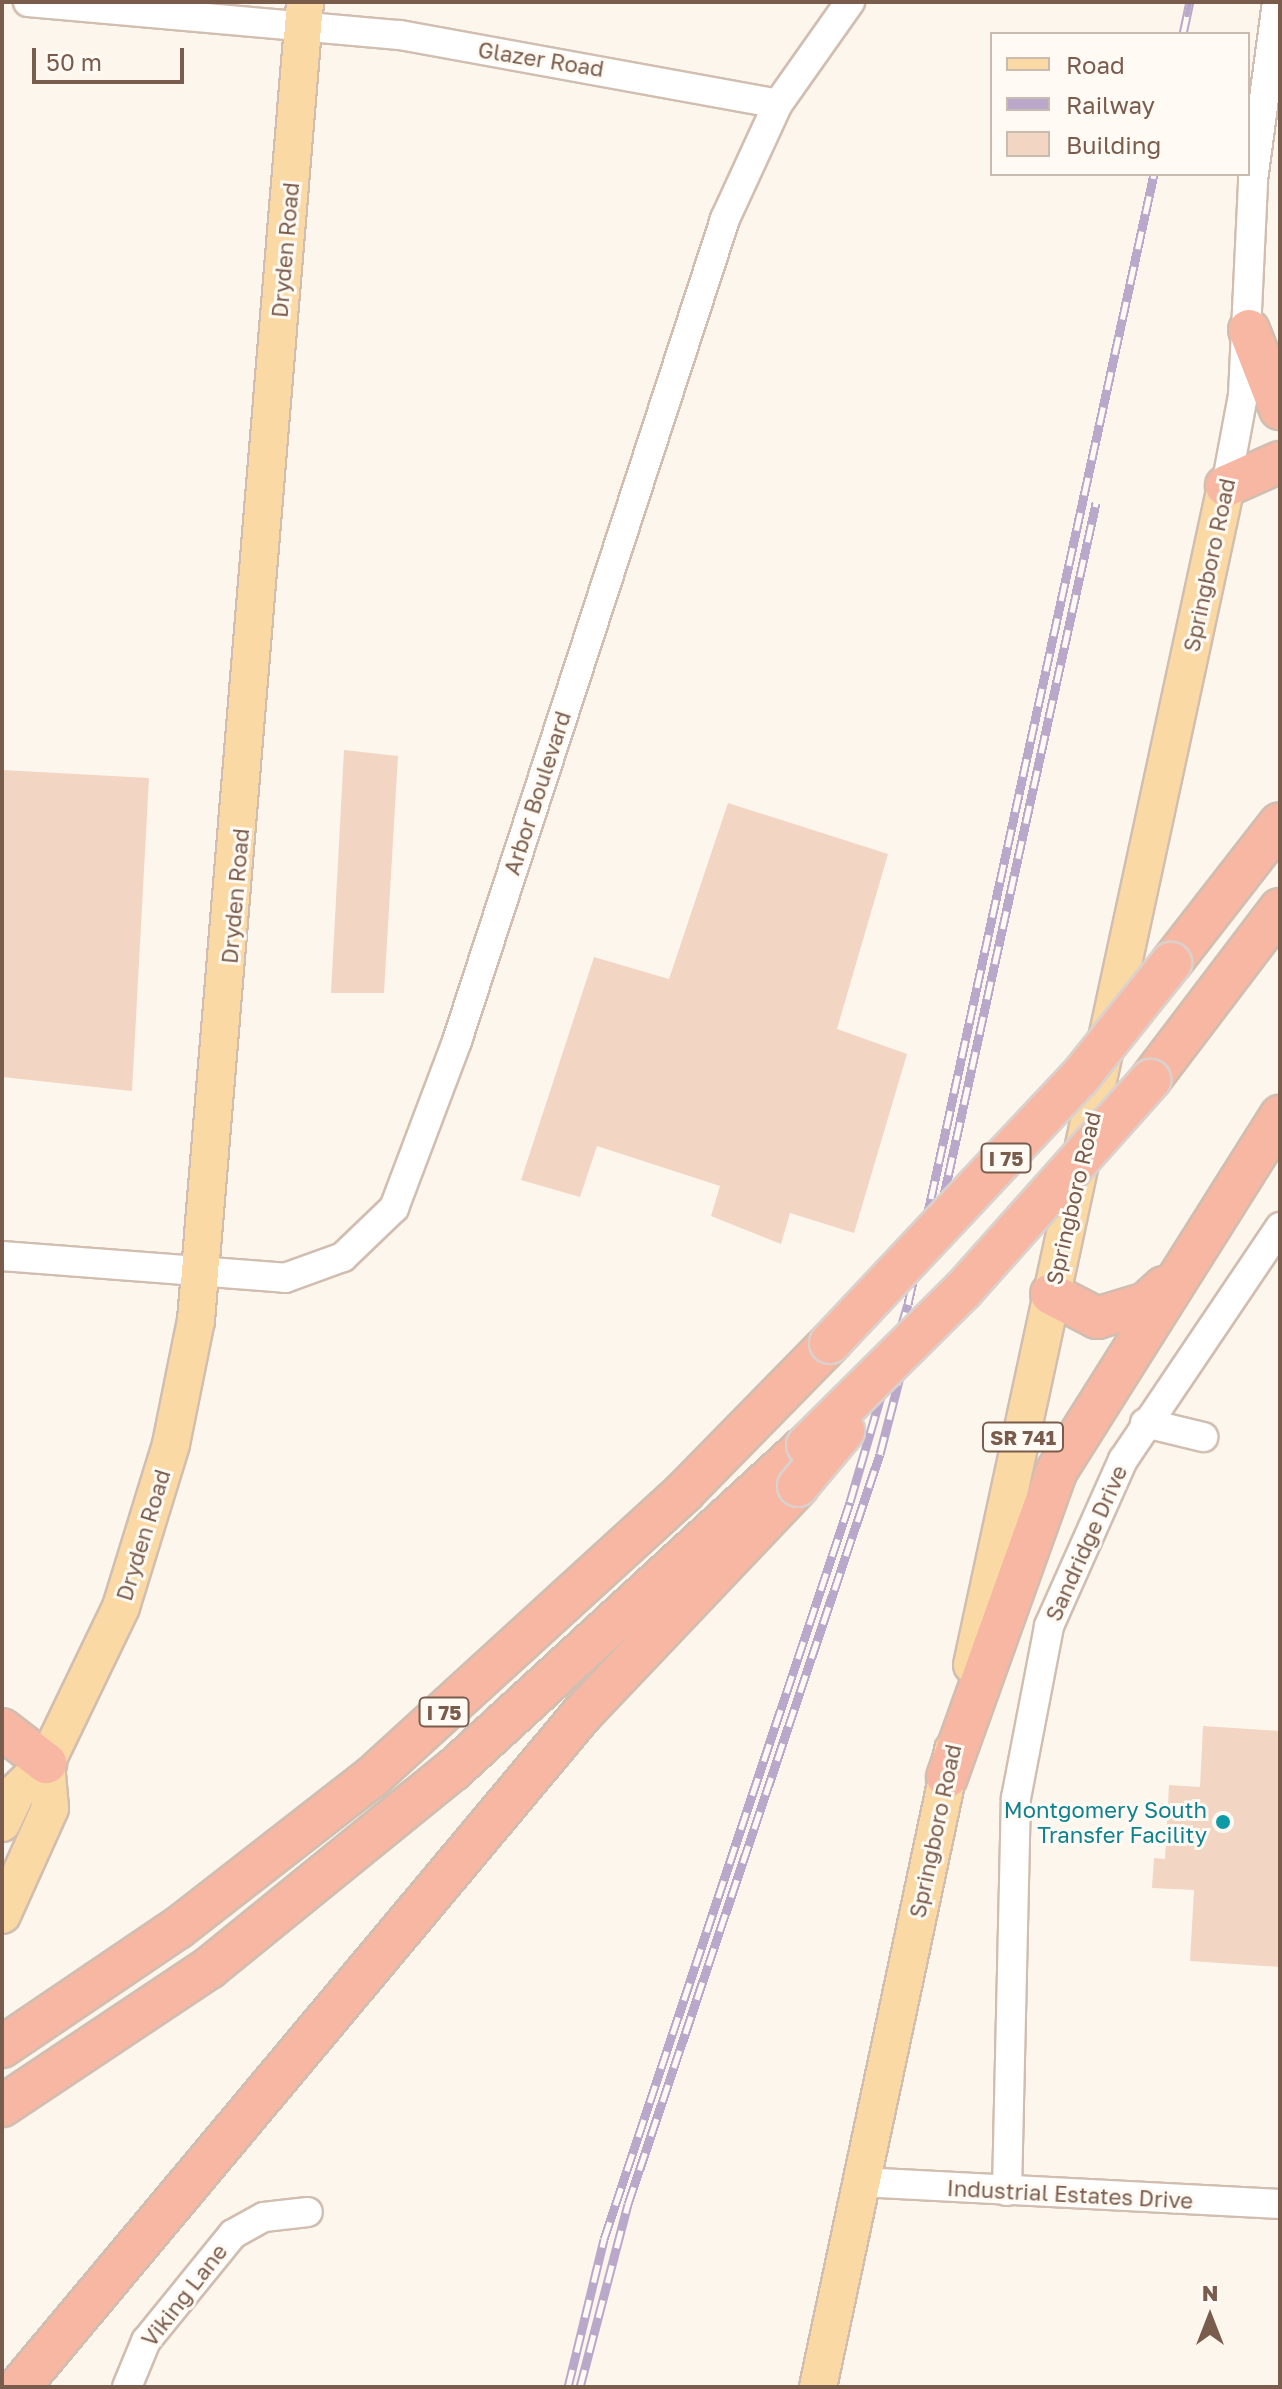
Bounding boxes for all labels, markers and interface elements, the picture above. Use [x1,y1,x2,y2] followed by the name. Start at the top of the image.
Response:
[36,32,188,82] scale bar
[990,32,1250,176] legend
[476,36,606,82] street label: Glazer Road
[46,47,102,76] text: 50 m
[1066,50,1125,79] text: Road
[1066,90,1155,119] text: Railway
[1066,130,1161,159] text: Building
[266,181,304,319] street label: Dryden Road
[1178,476,1240,654] street label: Springboro Road
[498,708,576,878] street label: Arbor Boulevard
[216,827,254,965] street label: Dryden Road
[1040,1109,1106,1287] street label: Springboro Road
[980,1142,1032,1174] road number: I 75
[981,1421,1065,1453] road number: SR 741
[1040,1461,1132,1625] street label: Sandridge Drive
[111,1466,175,1604] street label: Dryden Road
[418,1696,470,1728] road number: I 75
[904,1742,966,1920] street label: Springboro Road
[1004,1796,1207,1848] place label: Montgomery South Transfer Facility
[1214,1813,1232,1831] marker: Montgomery South Transfer Facility
[946,2174,1194,2214] street label: Industrial Estates Drive
[136,2238,232,2352] street label: Viking Lane
[1170,2277,1250,2357] north arrow
[1202,2279,1218,2306] text: N

